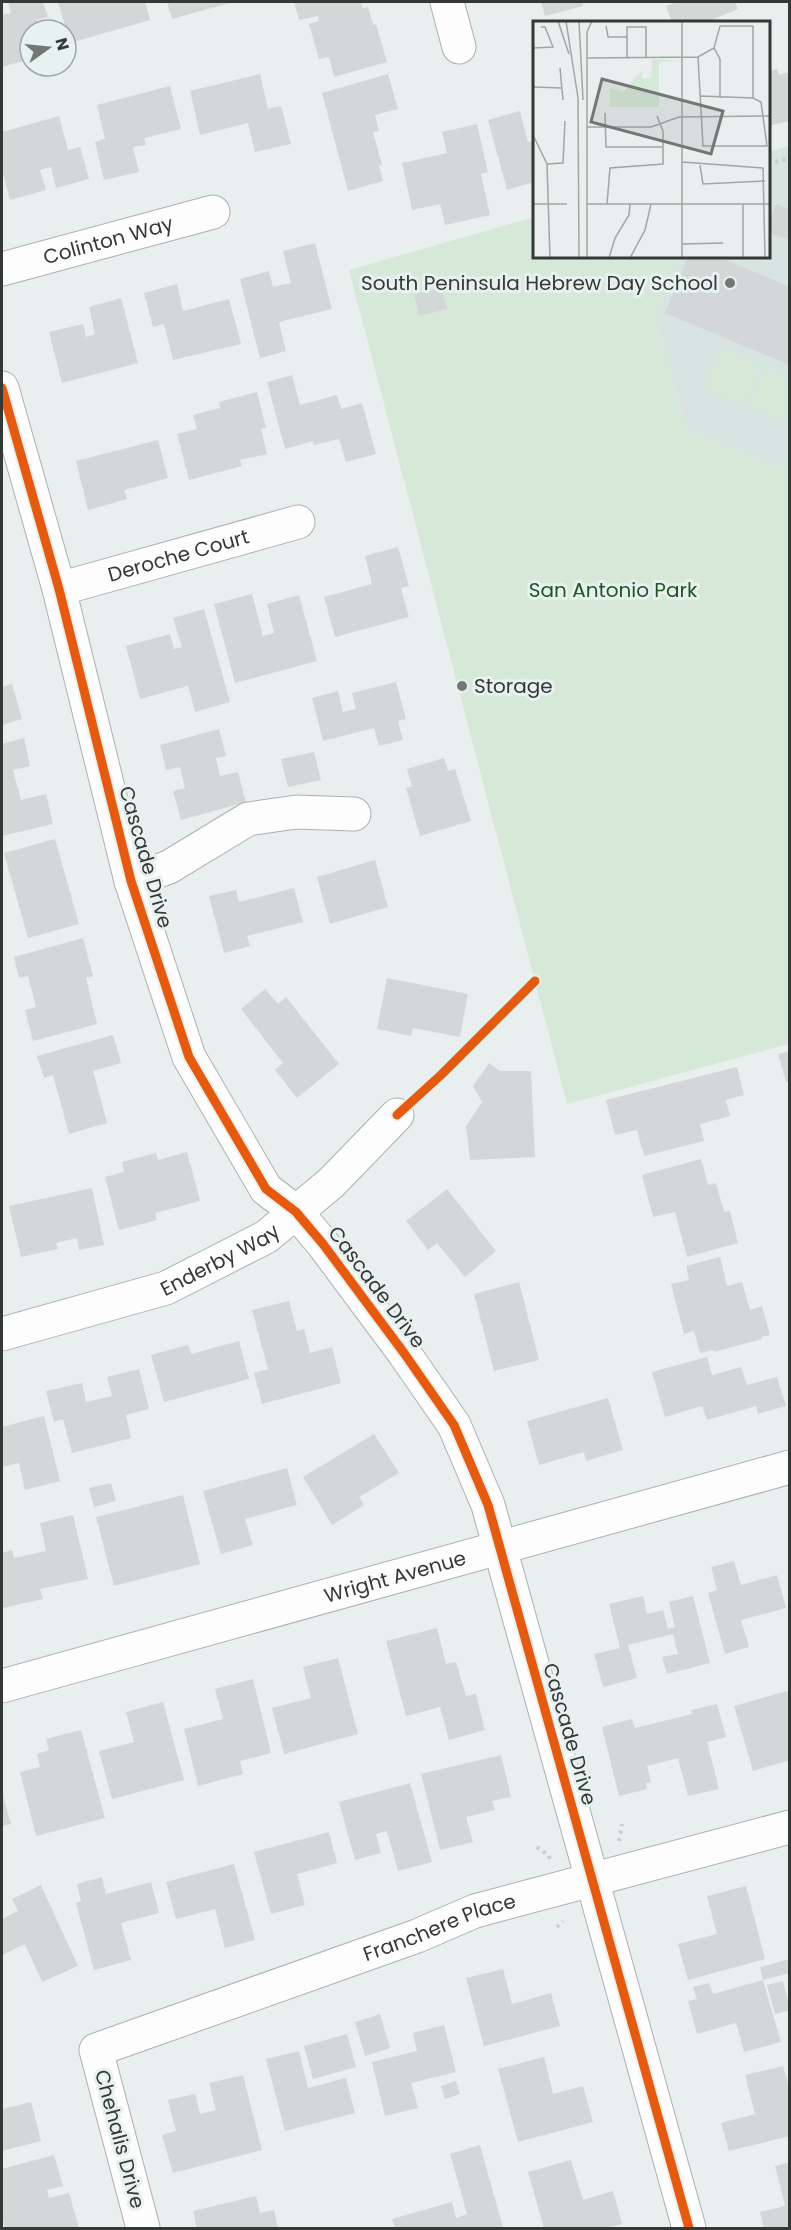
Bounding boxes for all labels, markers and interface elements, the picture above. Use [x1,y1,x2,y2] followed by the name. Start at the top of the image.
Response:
[18,18,78,78] north arrow
[533,21,770,258] inset map
[49,35,75,53] text: N
[40,209,176,271] street label: Colinton Way
[361,269,718,297] place label: South Peninsula Hebrew Day School
[723,276,737,290] marker: South Peninsula Hebrew Day School
[105,522,252,589] street label: Deroche Court
[529,576,698,604] park label: San Antonio Park
[474,672,553,700] place label: Storage
[455,679,469,693] marker: Storage
[112,783,180,931] street label: Cascade Drive
[155,1217,286,1303] street label: Enderby Way
[322,1220,432,1354] street label: Cascade Drive
[321,1544,469,1610] street label: Wright Avenue
[536,1660,604,1808] street label: Cascade Drive
[359,1887,519,1968] street label: Franchere Place
[88,2066,152,2212] street label: Chehalis Drive

